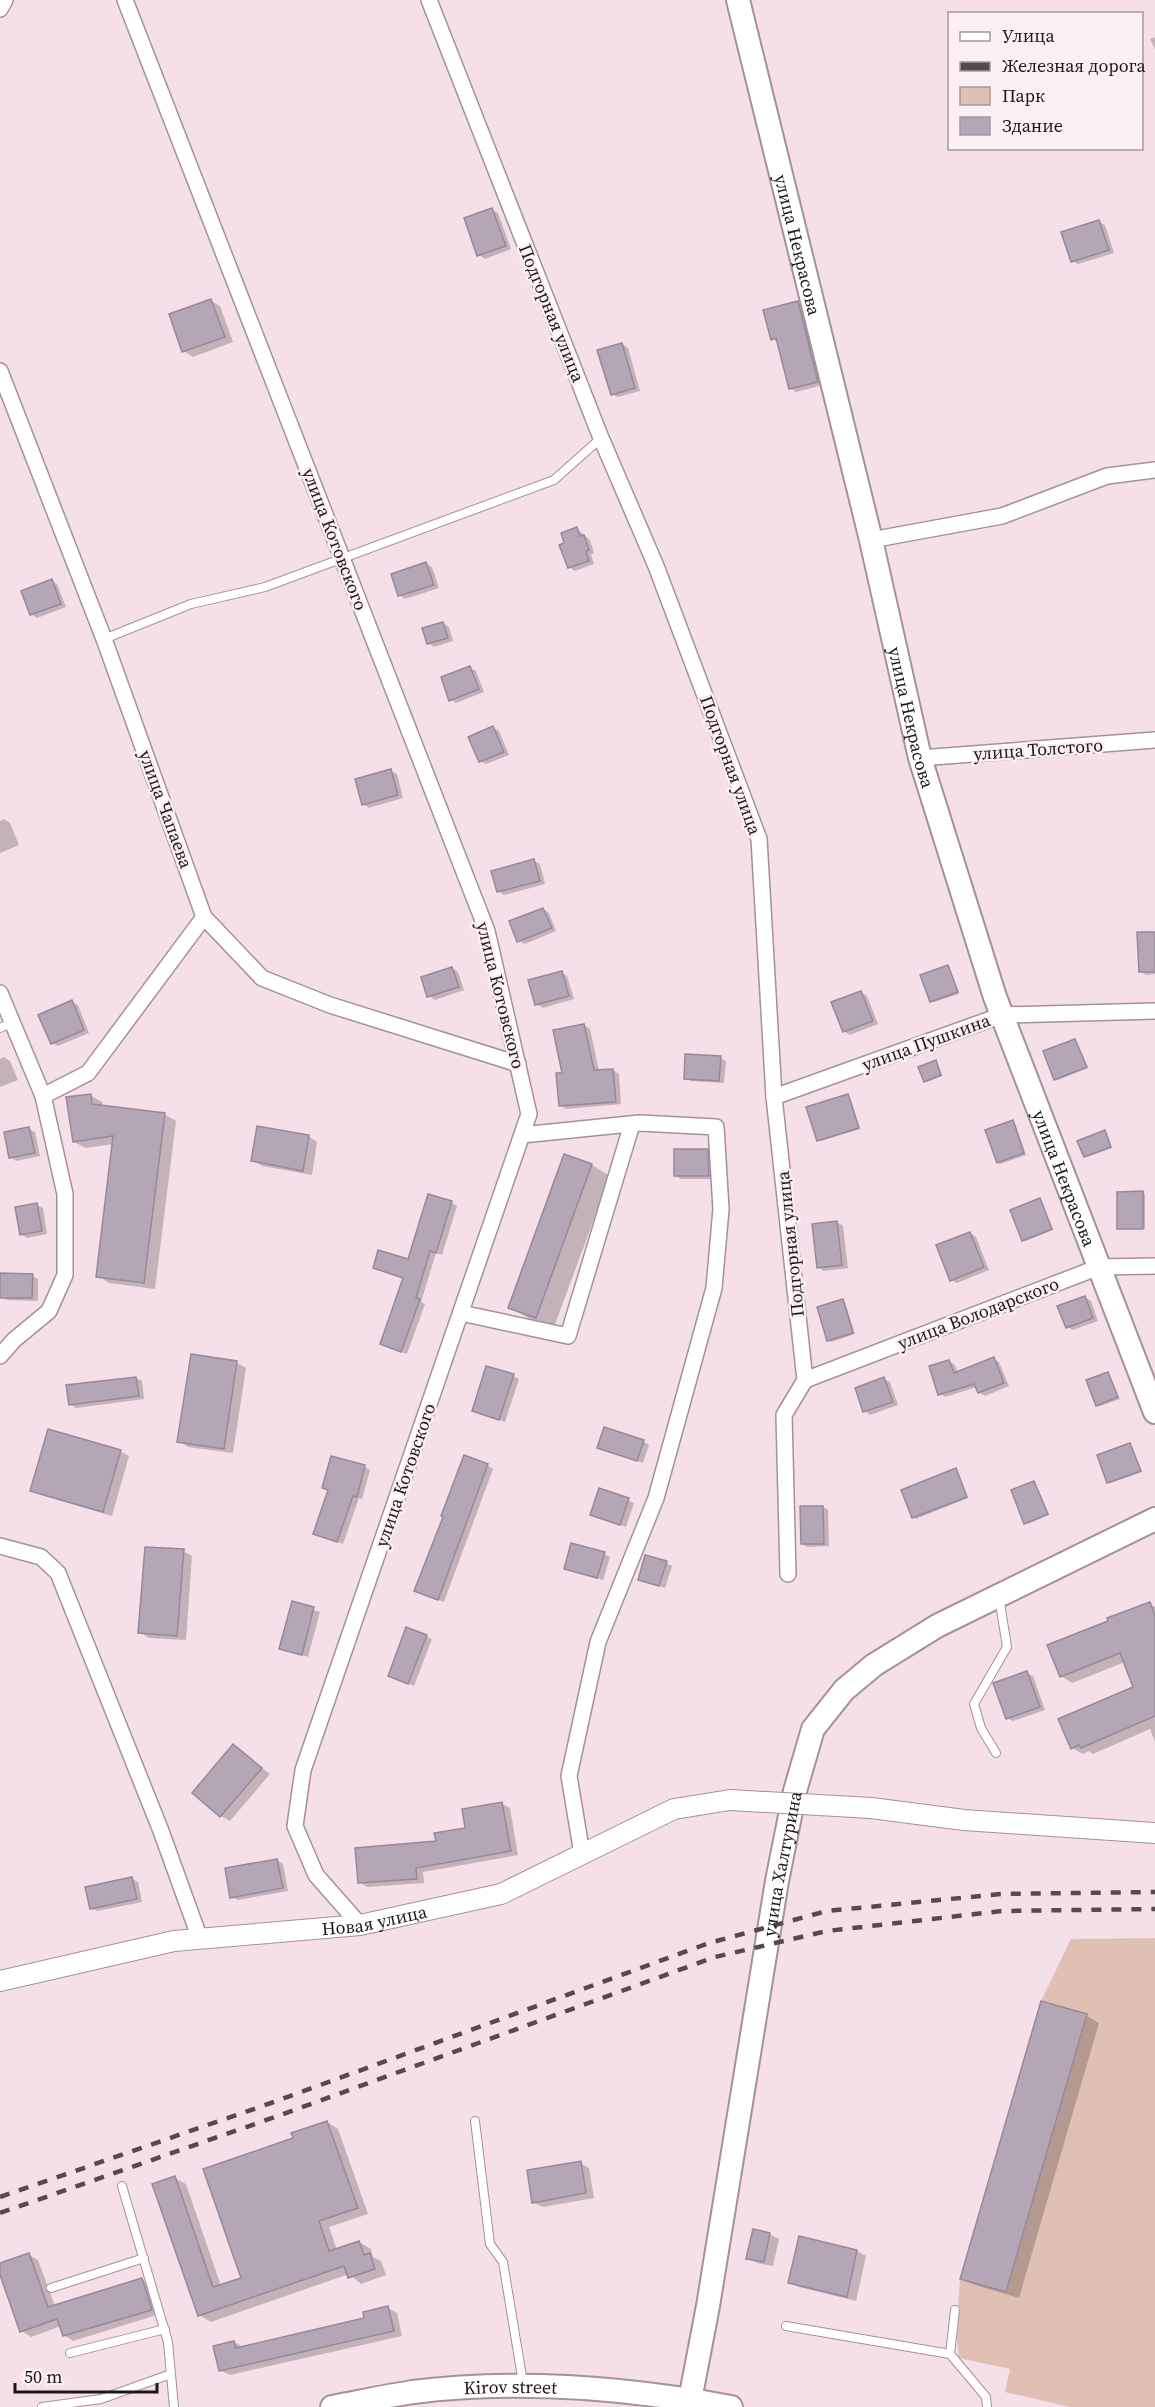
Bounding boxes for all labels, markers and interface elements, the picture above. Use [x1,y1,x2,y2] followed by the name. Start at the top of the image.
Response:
[948,12,1143,150] legend
[1002,23,1055,48] text: Улица
[1002,53,1147,78] text: Железная дорога
[1002,83,1045,108] text: Парк
[1002,113,1063,138] text: Здание
[769,172,828,319] street label: улица Некрасова
[513,240,591,386] street label: Подгорная улица
[296,464,374,614] street label: улица Котовского
[883,644,941,792] street label: улица Некрасова
[694,692,768,839] street label: Подгорная улица
[972,732,1104,766] street label: улица Толстого
[133,746,199,872] street label: улица Чапаева
[471,919,531,1071] street label: улица Котовского
[858,1007,994,1077] street label: улица Пушкина
[1027,1106,1103,1251] street label: улица Некрасова
[770,1169,810,1318] street label: Подгорная улица
[894,1271,1062,1355] street label: улица Володарского
[369,1400,441,1550] street label: улица Котовского
[756,1788,807,1938] street label: улица Халтурина
[321,1898,430,1941] street label: Новая улица
[15,2356,158,2394] scale bar
[24,2364,62,2389] text: 50 m
[463,2373,558,2400] street label: Kirov street

